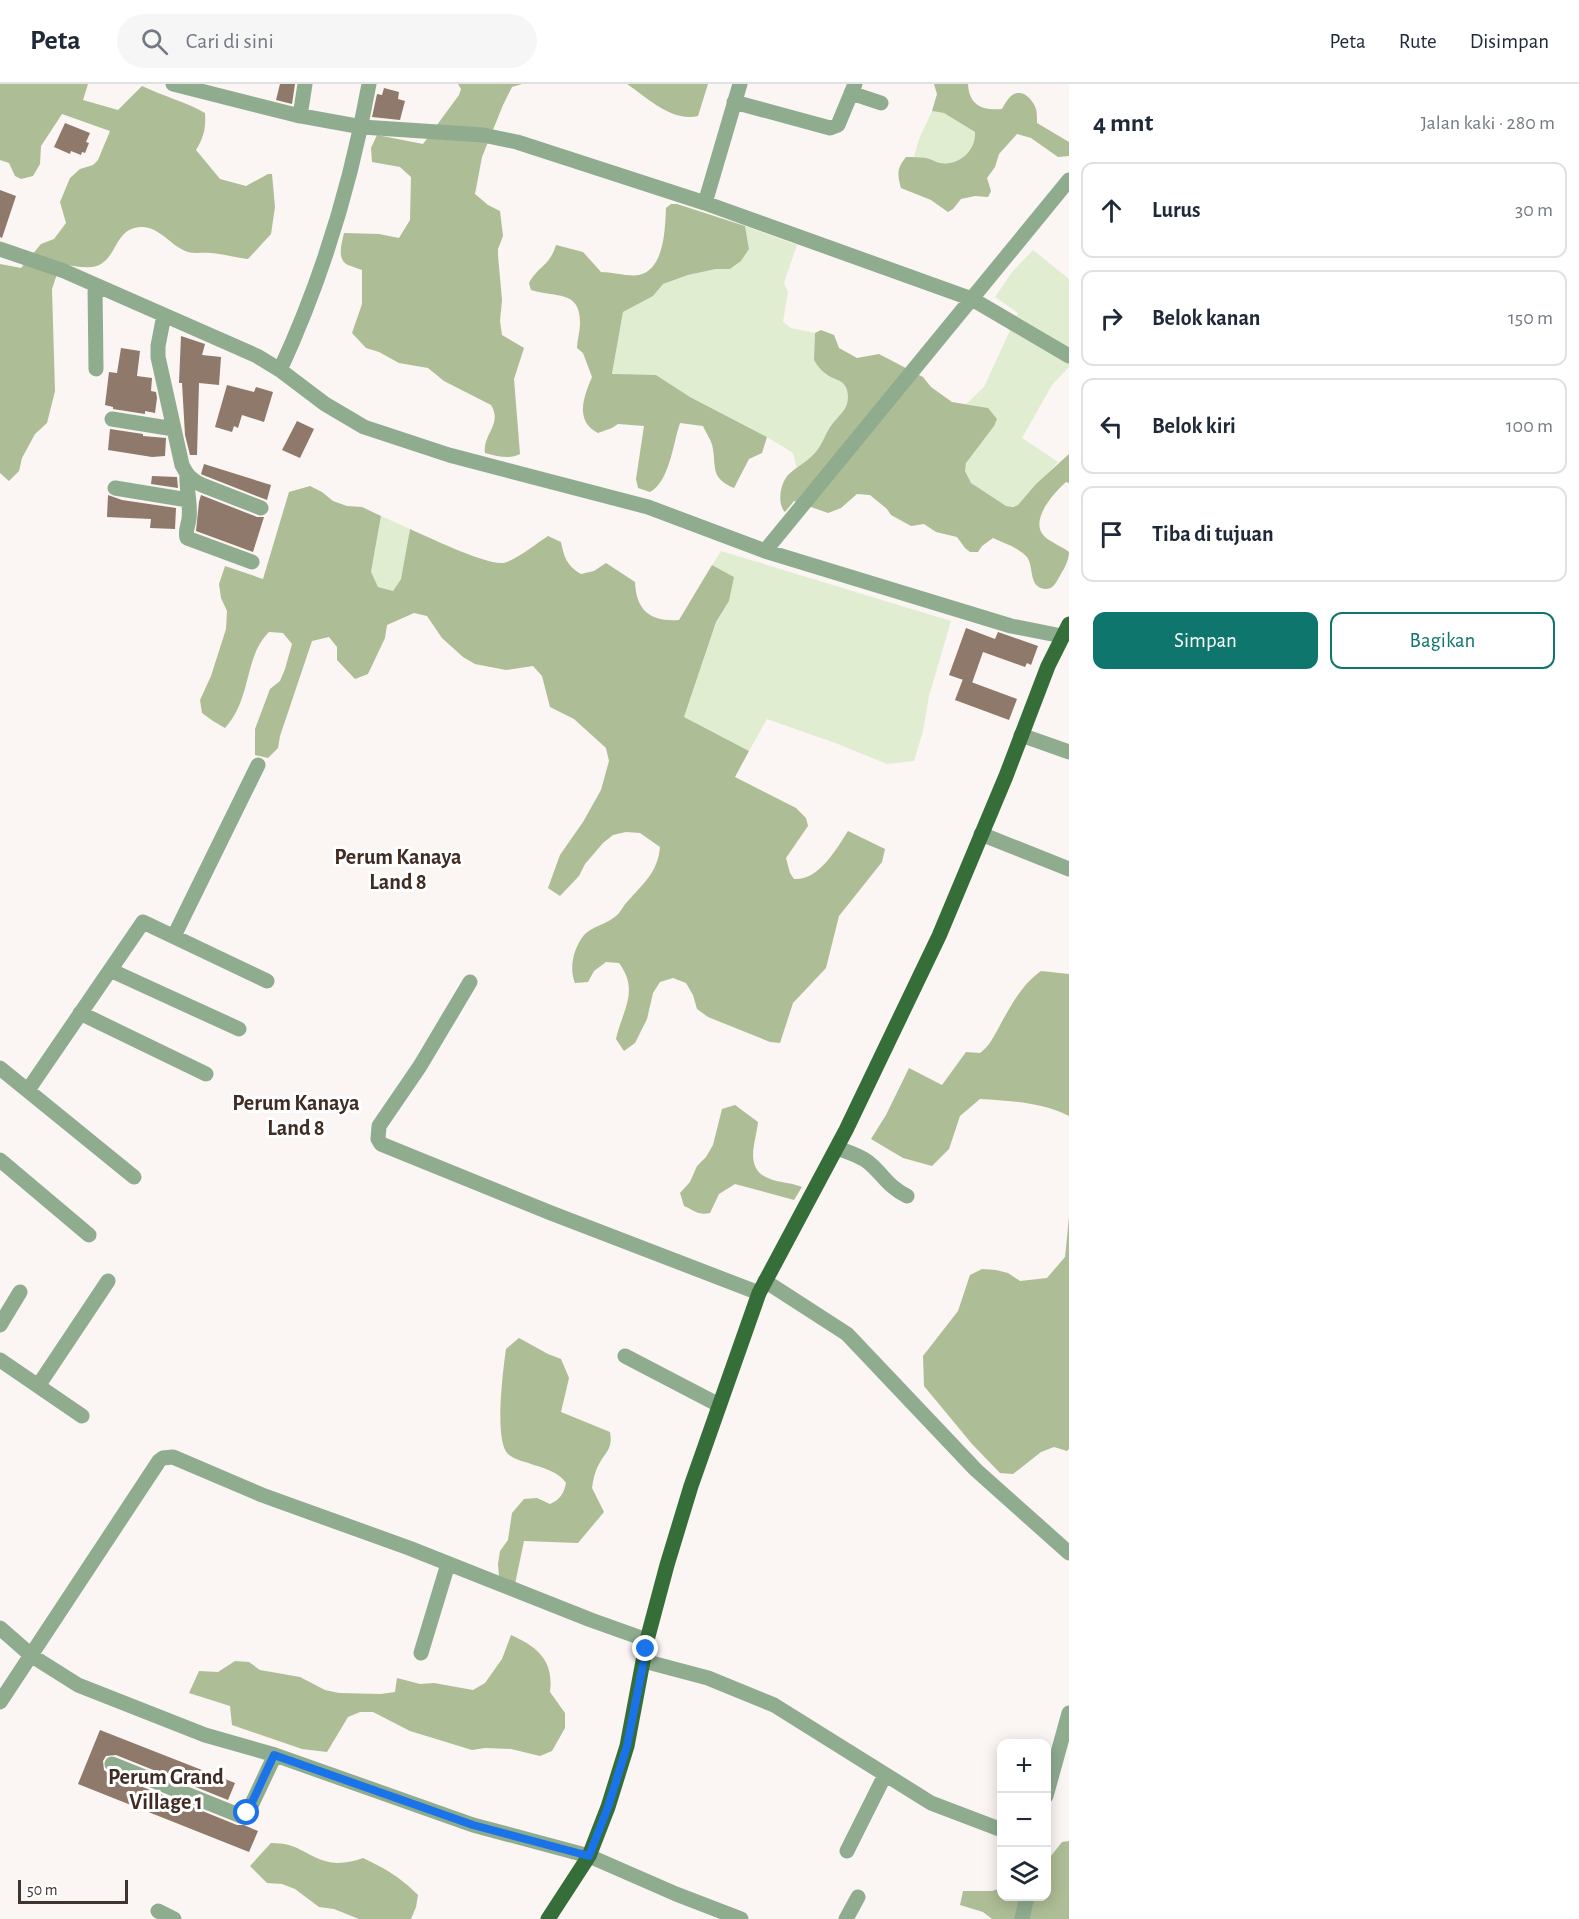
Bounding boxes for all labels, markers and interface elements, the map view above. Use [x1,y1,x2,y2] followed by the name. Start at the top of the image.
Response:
[117,14,537,68] search box
[138,25,171,58] icon: search
[30,27,81,55] text: Peta
[186,30,274,52] text: Cari di sini
[1330,31,1366,52] text: Peta
[1399,31,1437,52] text: Rute
[1470,31,1549,52] text: Disimpan
[1093,110,1153,136] text: 4 mnt
[1421,113,1555,133] text: Jalan kaki · 280 m
[1095,194,1128,227] icon: ahead
[1152,199,1201,221] text: Lurus
[1515,200,1553,220] text: 30 m
[1095,302,1128,335] icon: right
[1152,307,1260,329] text: Belok kanan
[1508,308,1553,328] text: 150 m
[1095,410,1128,443] icon: left
[1152,415,1236,437] text: Belok kiri
[1506,416,1553,436] text: 100 m
[1095,518,1128,551] icon: arrive
[1152,523,1274,545] text: Tiba di tujuan
[1093,612,1318,669] button: Simpan
[1330,612,1555,669] button: Bagikan
[334,846,462,893] district label: Perum Kanaya Land 8
[232,1092,360,1139] district label: Perum Kanaya Land 8
[632,1635,658,1661] route end
[997,1739,1051,1901] map controls
[997,1739,1051,1793] button: +
[108,1766,224,1813] district label: Perum Grand Village 1
[997,1793,1051,1847] button: −
[233,1799,259,1825] route start
[997,1847,1051,1901] button: layers
[18,1877,128,1904] scale bar
[27,1882,58,1898] text: 50 m

